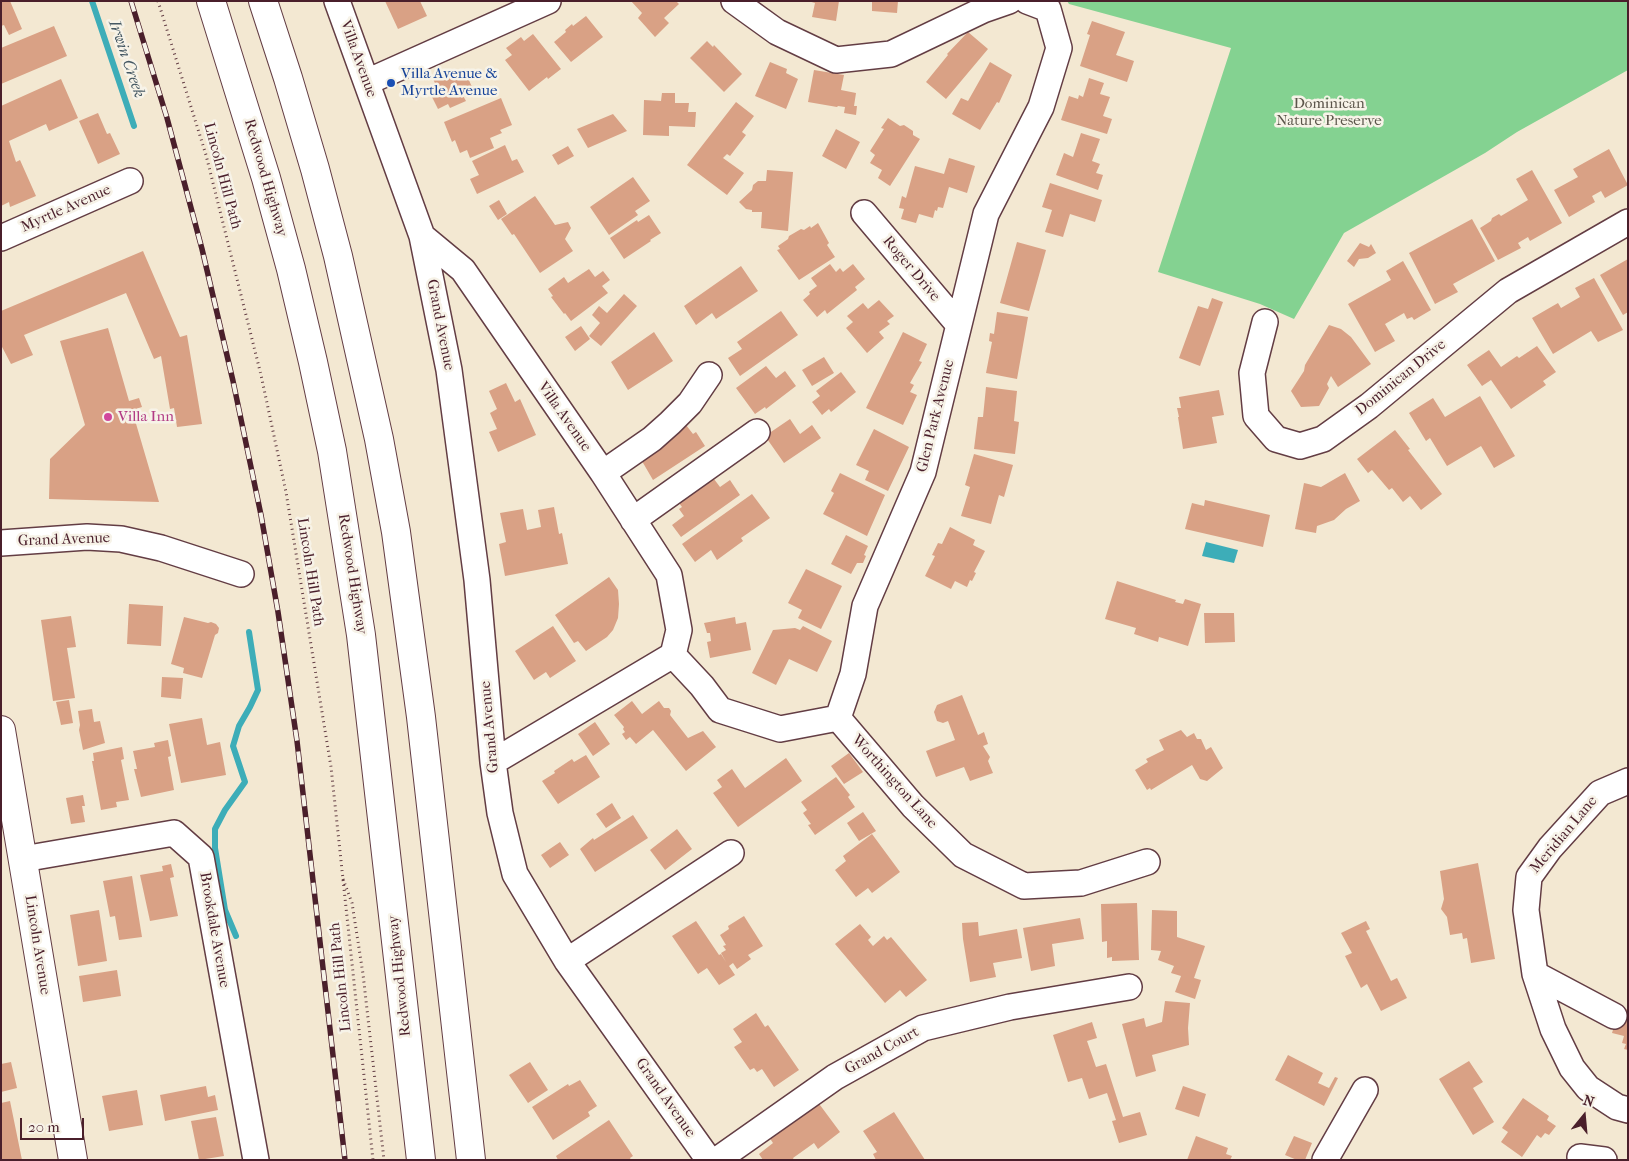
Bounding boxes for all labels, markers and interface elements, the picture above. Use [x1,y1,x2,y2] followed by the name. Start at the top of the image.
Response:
[104,18,148,100] water label: Irwin Creek
[336,18,380,100] street label: Villa Avenue
[401,65,498,100] place label: Villa Avenue & Myrtle Avenue
[385,77,397,89] marker: Villa Avenue & Myrtle Avenue
[1276,95,1382,130] park label: Dominican Nature Preserve
[240,117,290,239] street label: Redwood Highway
[199,121,245,231] street label: Lincoln Hill Path
[18,181,114,237] street label: Myrtle Avenue
[878,233,944,305] street label: Roger Drive
[422,278,458,372] street label: Grand Avenue
[1352,336,1450,420] street label: Dominican Drive
[913,358,959,474] street label: Glen Park Avenue
[533,379,595,455] street label: Villa Avenue
[118,408,174,426] place label: Villa Inn
[102,411,114,423] marker: Villa Inn
[334,513,370,635] street label: Redwood Highway
[293,516,327,628] street label: Lincoln Hill Path
[18,529,110,551] street label: Grand Avenue
[477,680,503,774] street label: Grand Avenue
[847,732,941,832] street label: Worthington Lane
[1527,793,1601,877] street label: Meridian Lane
[195,871,233,989] street label: Brookdale Avenue
[20,894,54,996] street label: Lincoln Avenue
[385,915,415,1037] street label: Redwood Highway
[326,922,356,1032] street label: Lincoln Hill Path
[842,1023,922,1079] street label: Grand Court
[631,1055,699,1141] street label: Grand Avenue
[1559,1091,1609,1141] north arrow
[1581,1091,1596,1111] text: N
[22,1108,86,1140] scale bar
[28,1118,60,1136] text: 20 m

